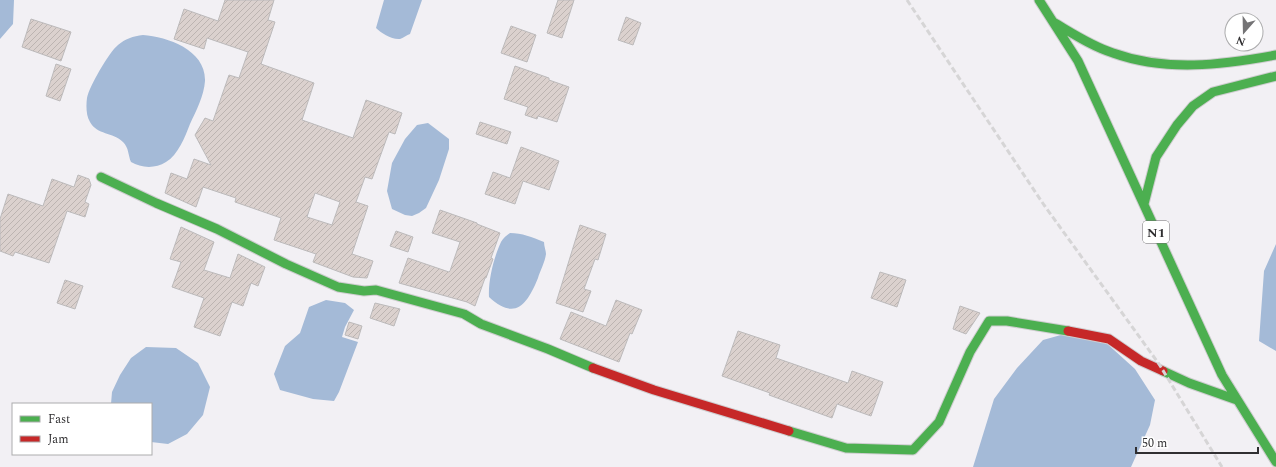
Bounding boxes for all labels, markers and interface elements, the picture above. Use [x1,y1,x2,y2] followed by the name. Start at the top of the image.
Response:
[1224,12,1264,52] north arrow
[1234,31,1248,50] text: N
[1143,221,1169,243] road number: N1
[12,403,152,455] legend
[48,410,70,429] text: Fast
[1136,429,1258,455] scale bar
[48,430,69,449] text: Jam
[1142,434,1167,453] text: 50 m

